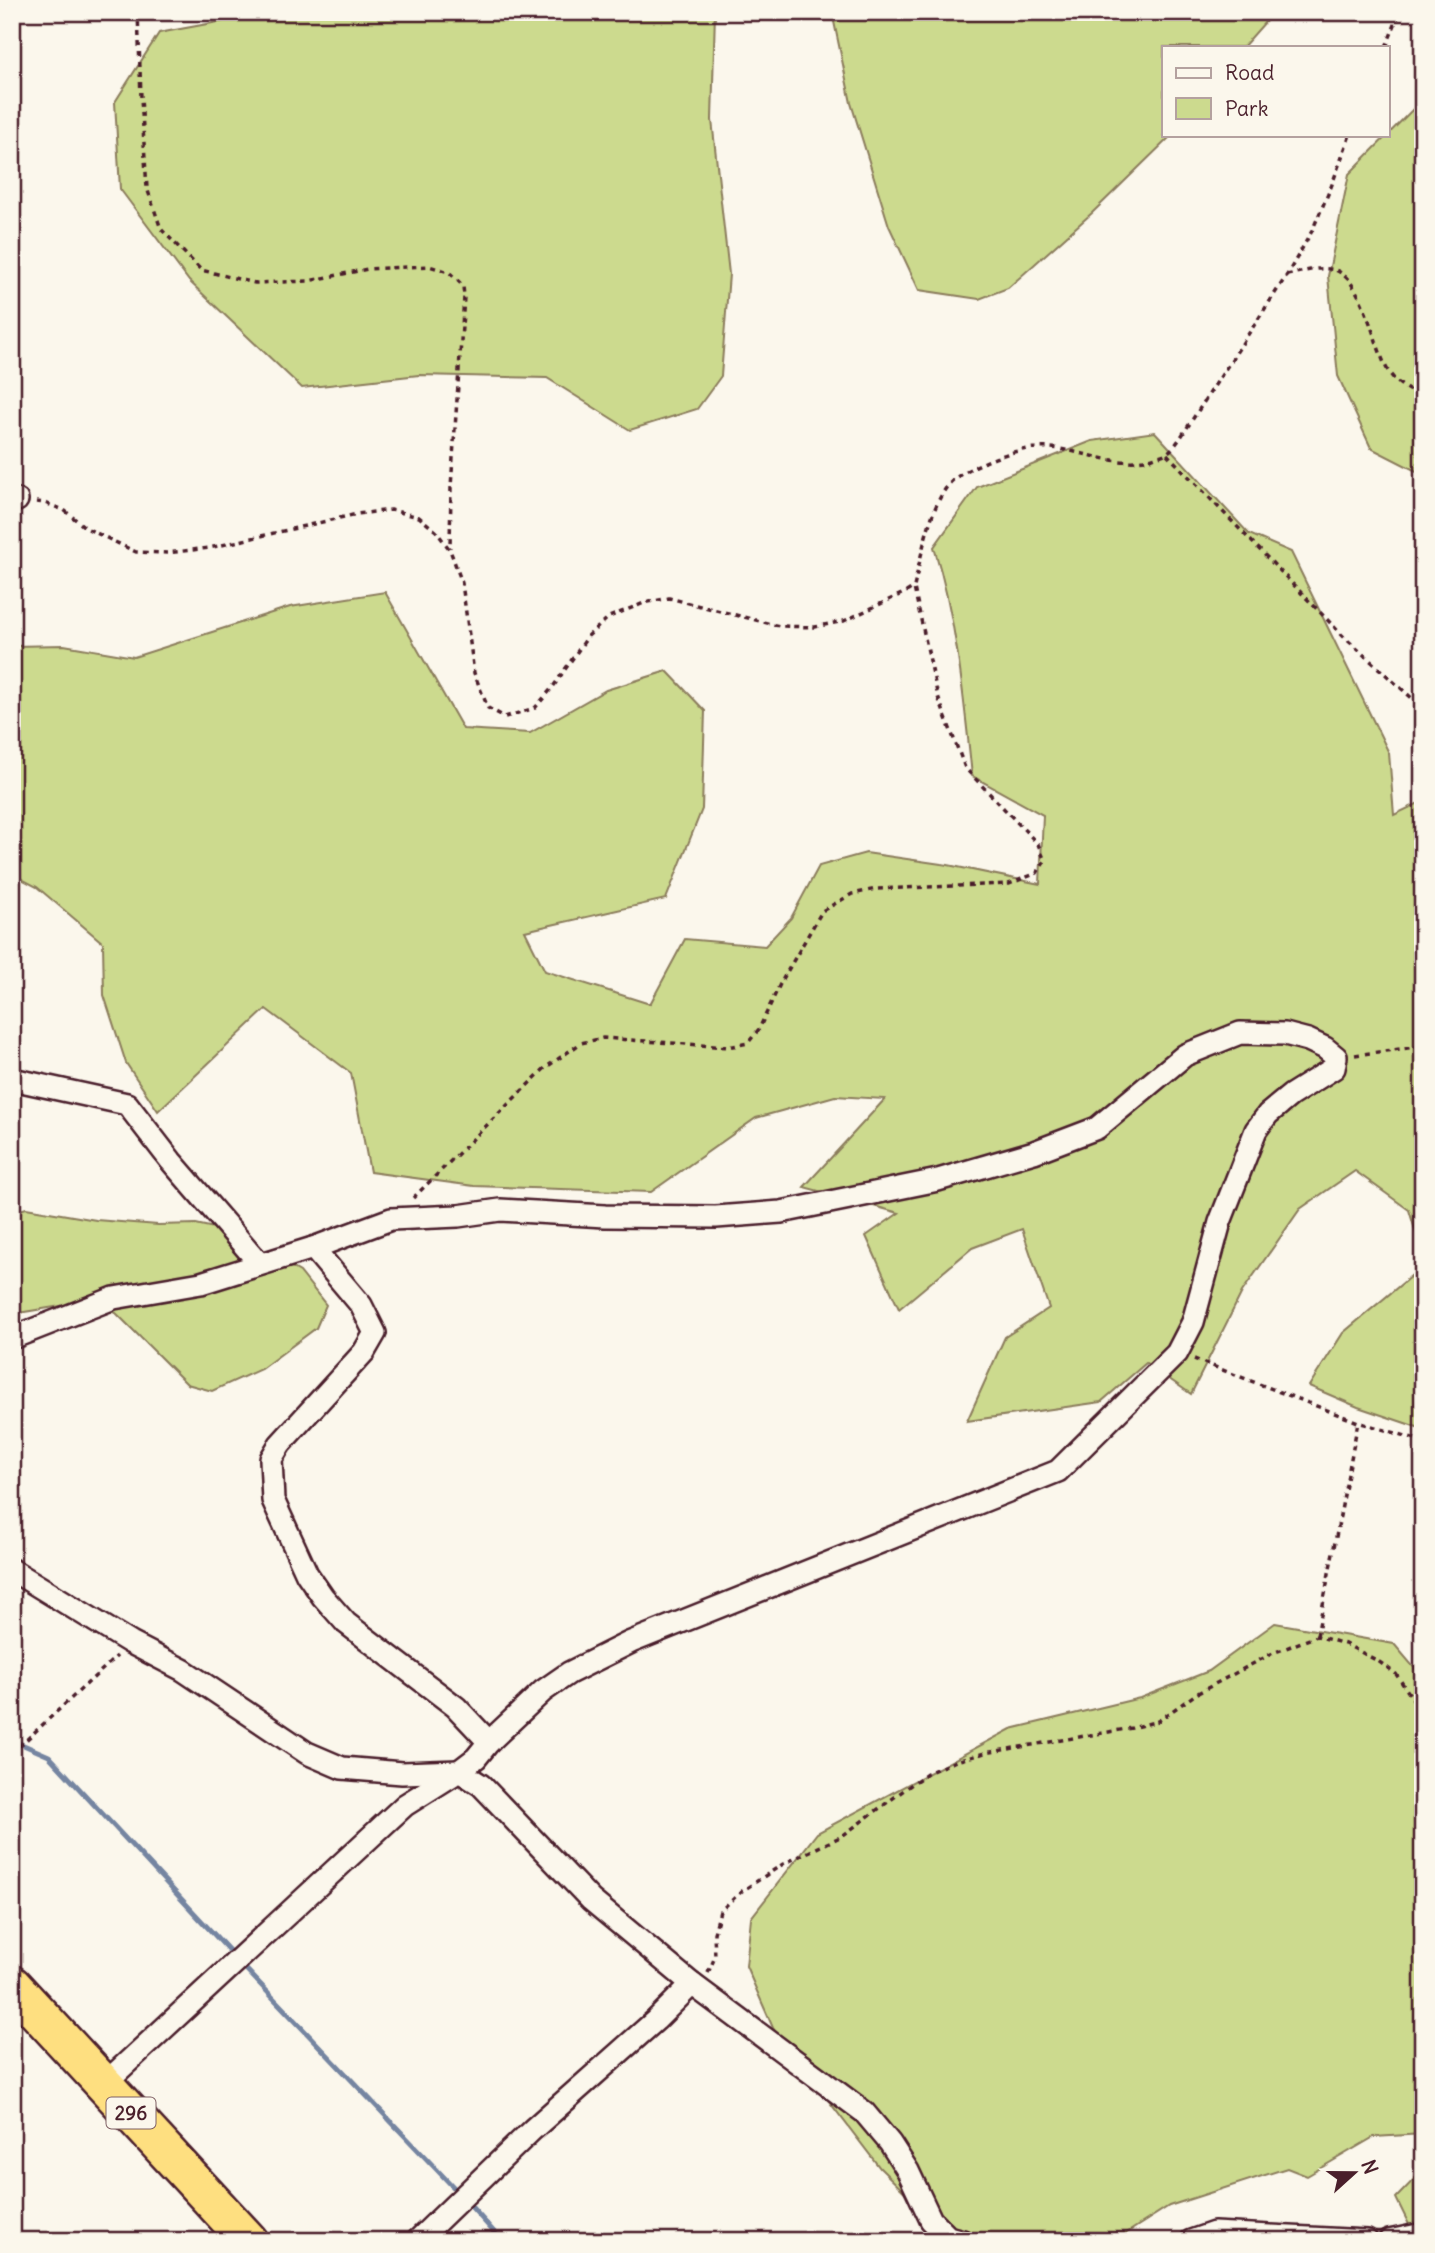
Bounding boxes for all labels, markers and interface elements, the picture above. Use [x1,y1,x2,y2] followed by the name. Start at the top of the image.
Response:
[1162,46,1390,136] legend
[1225,59,1274,86] text: Road
[1225,95,1268,122] text: Park
[106,2098,156,2128] road number: 296
[1320,2138,1390,2208] north arrow
[1356,2156,1383,2177] text: N

